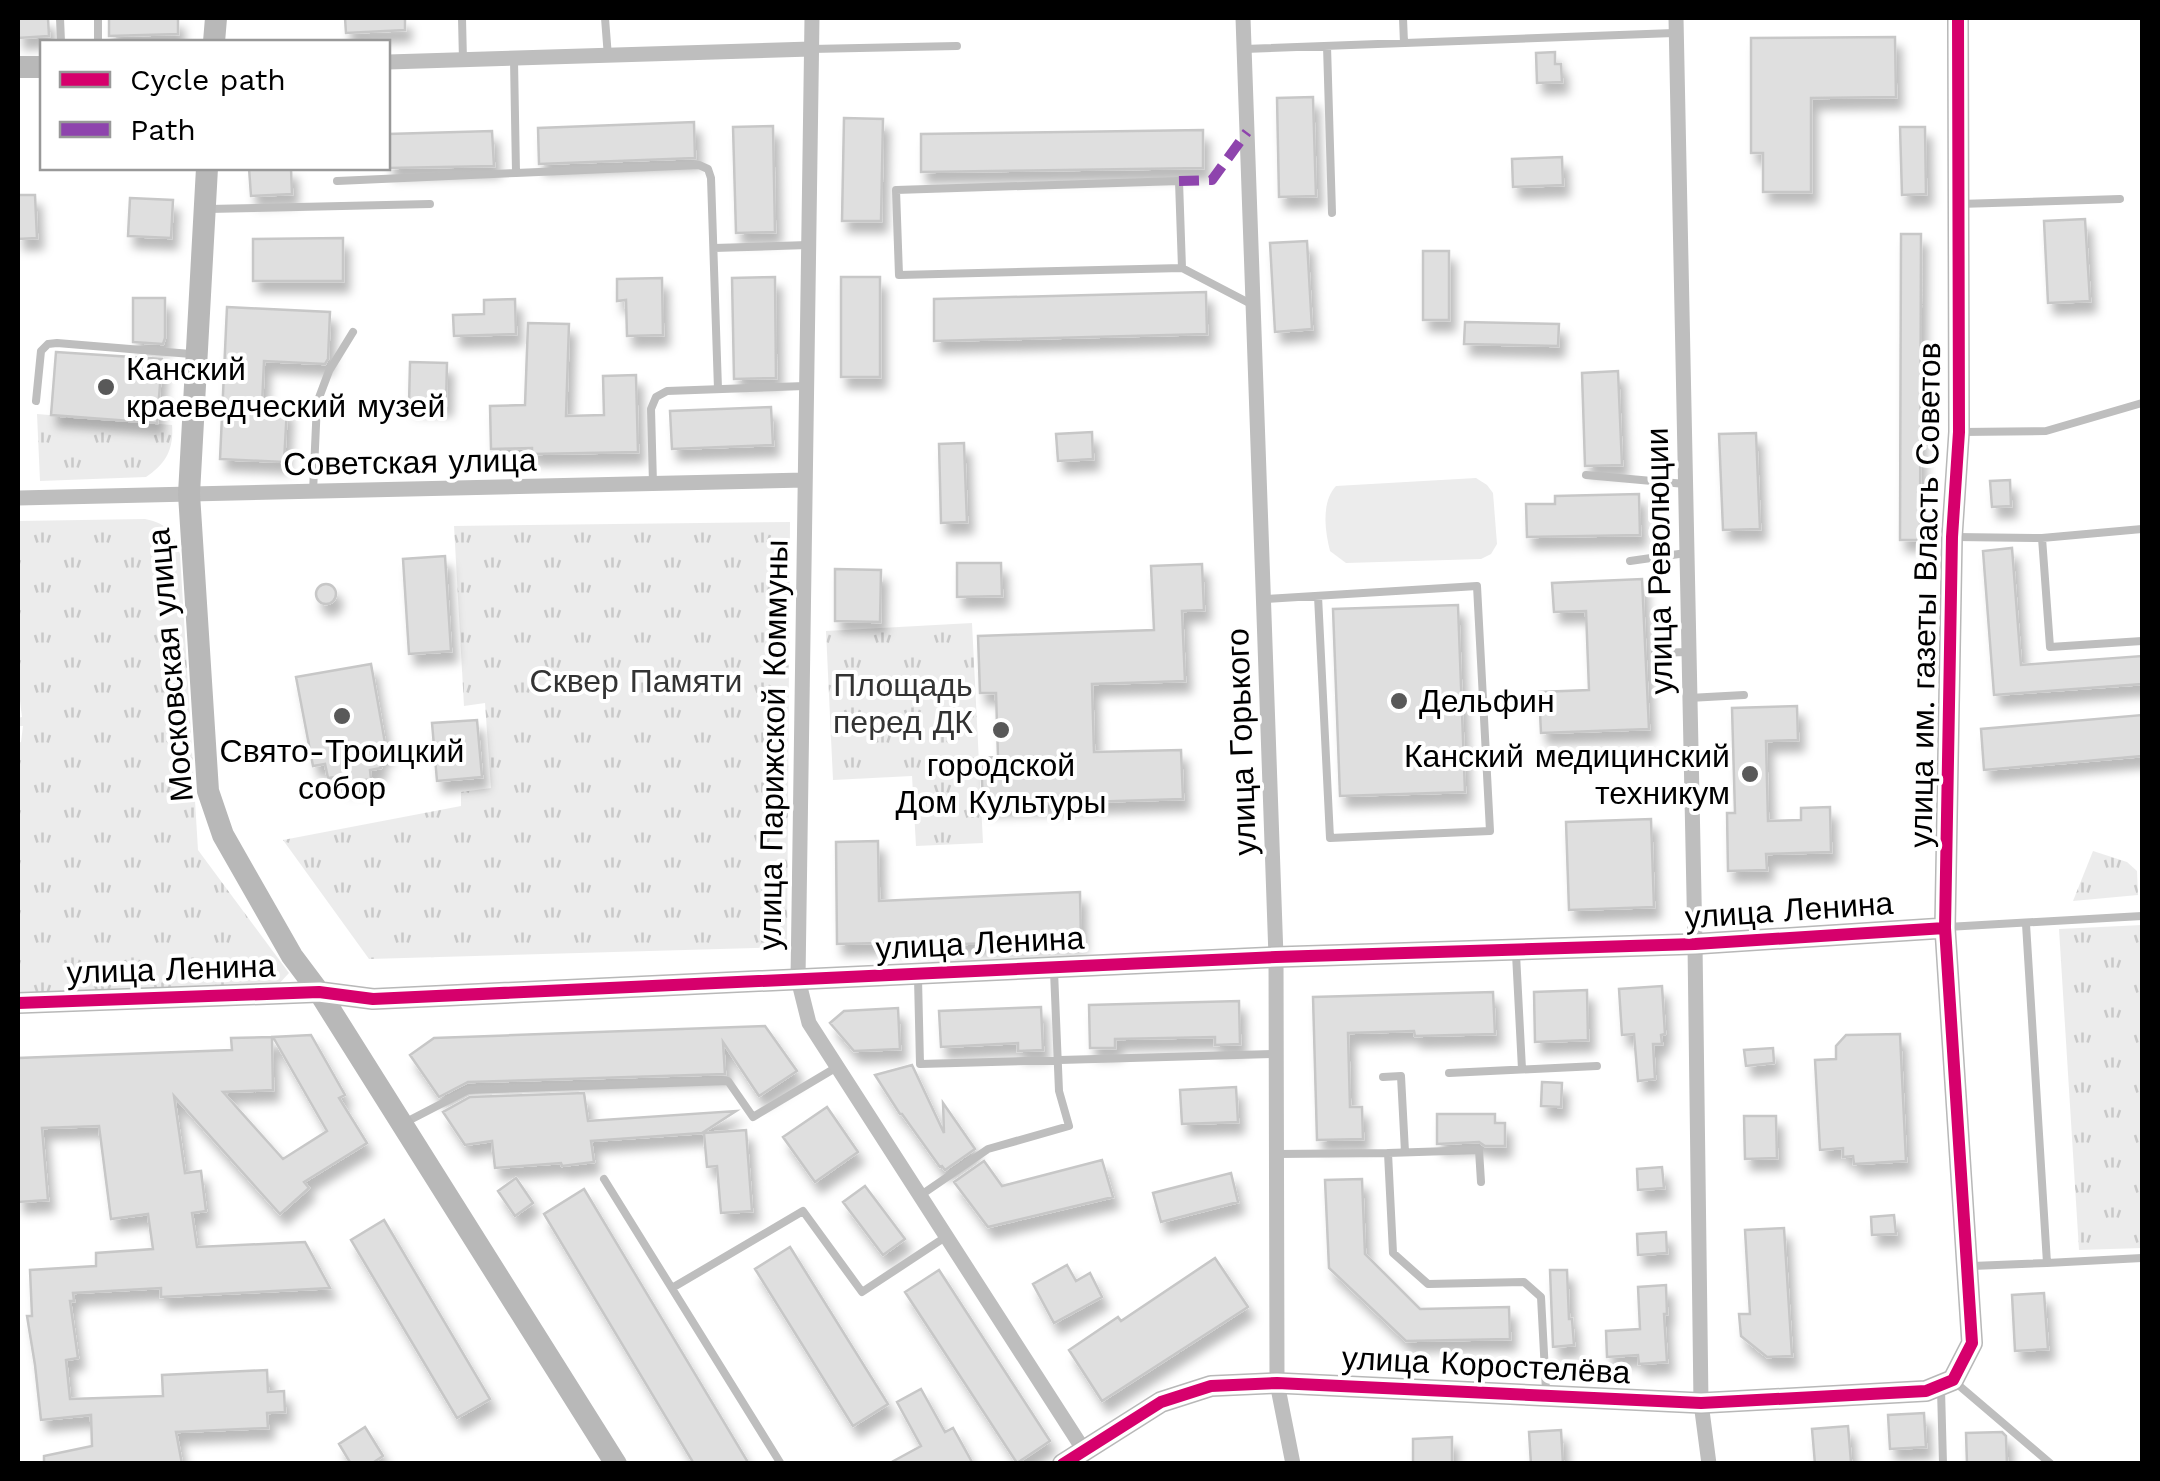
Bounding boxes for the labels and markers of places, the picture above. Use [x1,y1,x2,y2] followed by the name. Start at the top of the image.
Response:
[126,350,445,425] place label: Канский краеведческий музей
[95,376,117,398] marker: Канский краеведческий музей
[1419,682,1555,720] place label: Дельфин
[1388,690,1410,712] marker: Дельфин
[331,705,353,727] marker: Свято-Троицкий собор
[990,719,1012,741] marker: городской Дом Культуры
[220,732,464,807] place label: Свято-Троицкий собор
[1404,737,1730,812] place label: Канский медицинский техникум
[896,746,1106,821] place label: городской Дом Культуры
[1739,763,1761,785] marker: Канский медицинский техникум

